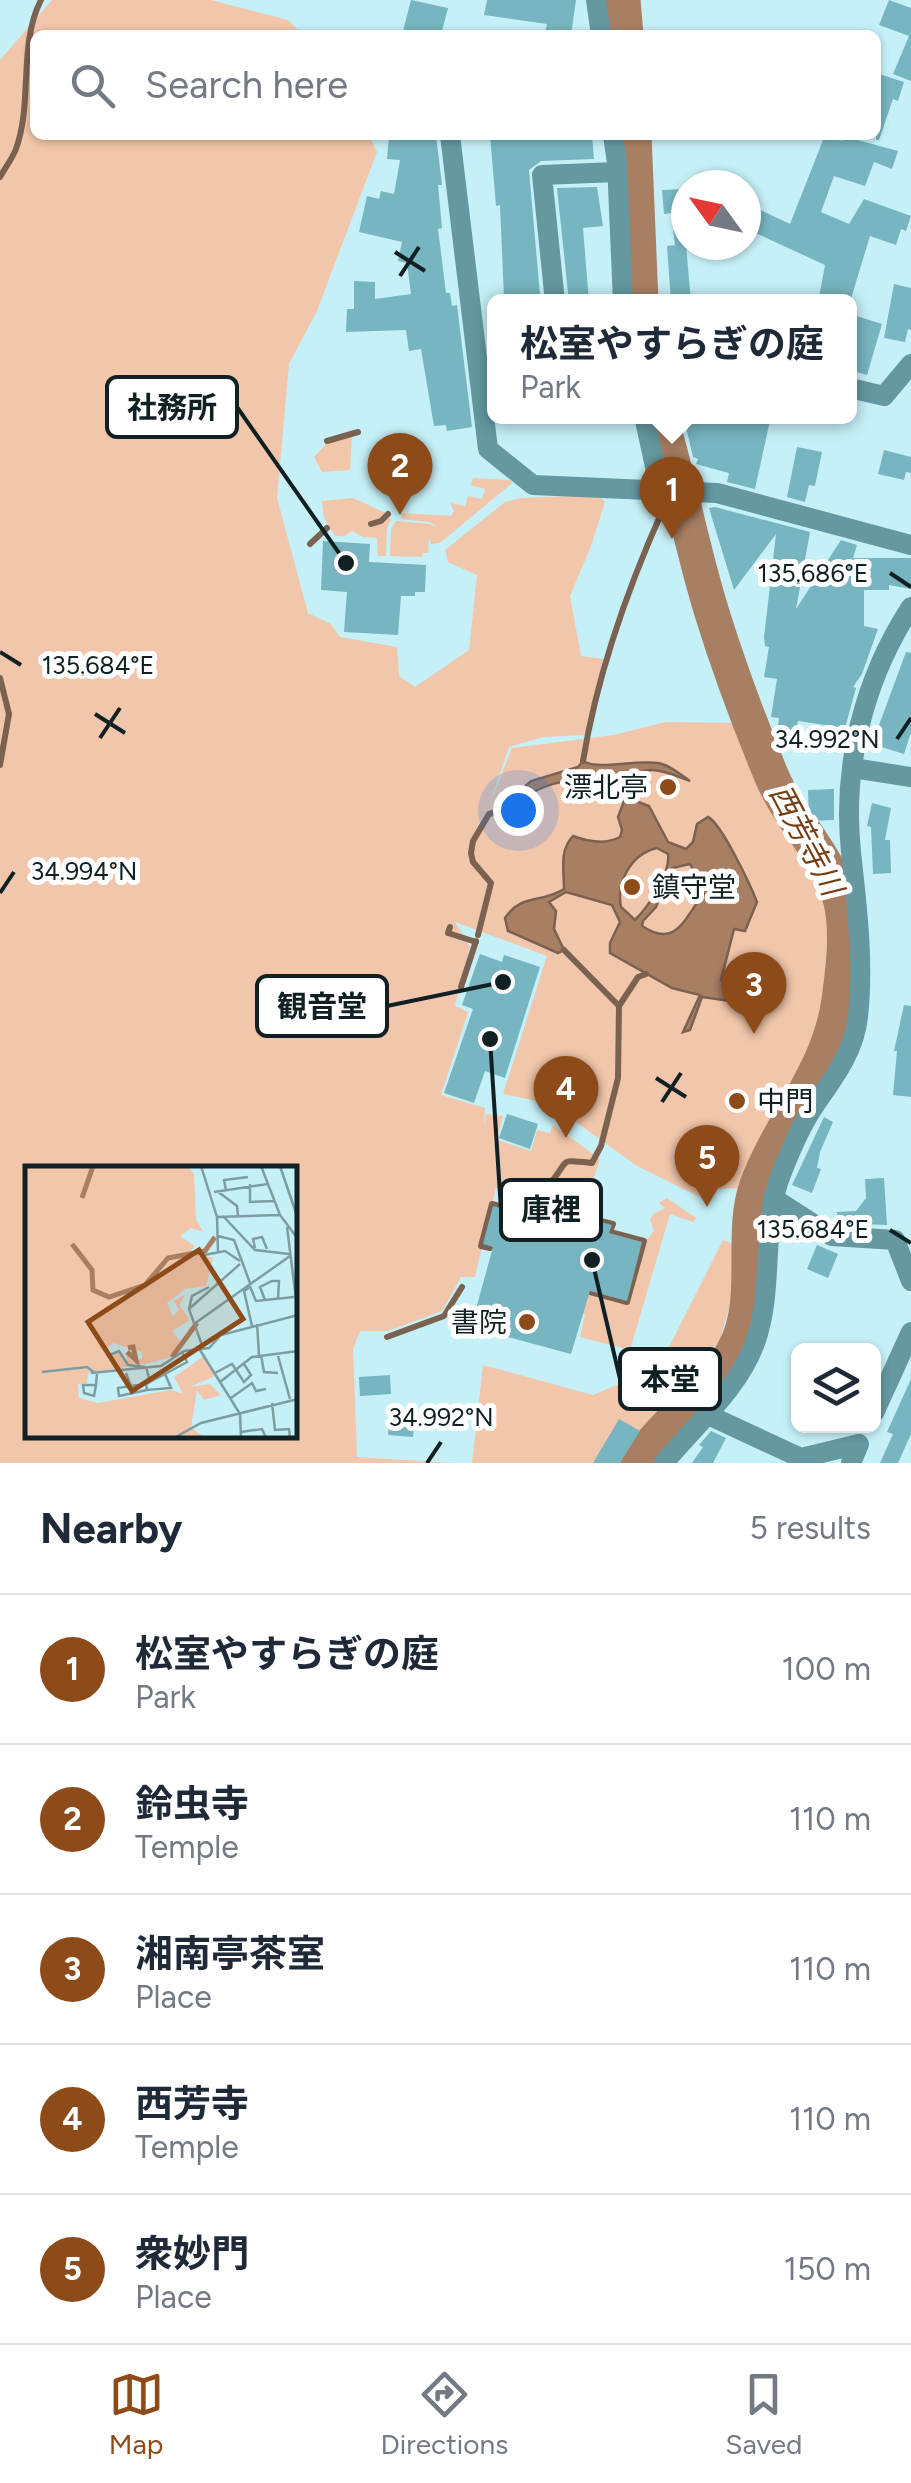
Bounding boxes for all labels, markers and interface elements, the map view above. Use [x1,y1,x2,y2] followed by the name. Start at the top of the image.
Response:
[30,30,881,140] search box
[65,58,120,113] icon: search
[145,62,348,108] text: Search here
[671,170,761,260] north arrow
[487,294,857,424] popup
[520,321,824,367] text: 松室やすらぎの庭
[520,368,581,406] text: Park
[107,377,237,437] callout: 社務所
[127,389,217,426] text: 社務所
[368,432,432,515] pin: 2
[640,456,704,539] pin: 1
[757,558,869,588] text: 135.686°E
[42,650,154,680] text: 135.684°E
[774,724,880,754] text: 34.992°N
[564,770,648,804] place label: 漂北亭
[657,776,679,798] marker: 漂北亭
[762,778,852,904] water label: 西芳寺川
[493,785,544,836] your location
[31,856,137,886] text: 34.994°N
[652,870,736,904] place label: 鎮守堂
[621,876,643,898] marker: 鎮守堂
[722,952,786,1034] pin: 3
[257,976,387,1036] callout: 観音堂
[277,988,367,1025] text: 観音堂
[534,1056,598,1138] pin: 4
[757,1084,813,1118] place label: 中門
[726,1090,748,1112] marker: 中門
[674,1124,740,1207] pin: 5
[25,1166,298,1438] inset map
[501,1180,601,1240] callout: 庫裡
[521,1191,581,1228] text: 庫裡
[757,1214,869,1244] text: 135.684°E
[451,1305,507,1339] place label: 書院
[516,1311,538,1333] marker: 書院
[791,1343,881,1433] map controls
[791,1343,881,1433] button: layers
[620,1349,720,1409] callout: 本堂
[640,1361,700,1398] text: 本堂
[388,1402,494,1432] text: 34.992°N
[40,1503,182,1554] text: Nearby
[750,1509,871,1547] text: 5 results
[135,1631,439,1677] text: 松室やすらぎの庭
[66,1650,79,1688] text: 1
[782,1650,871,1688] text: 100 m
[135,1678,196,1716] text: Park
[135,1781,249,1827] text: 鈴虫寺
[63,1800,82,1838] text: 2
[789,1800,871,1838] text: 110 m
[135,1828,239,1866] text: Temple
[135,1931,325,1977] text: 湘南亭茶室
[64,1950,81,1988] text: 3
[789,1950,871,1988] text: 110 m
[135,1978,212,2016] text: Place
[135,2081,249,2127] text: 西芳寺
[62,2100,83,2138] text: 4
[789,2100,871,2138] text: 110 m
[135,2128,239,2166] text: Temple
[135,2231,249,2277] text: 衆妙門
[63,2250,82,2288] text: 5
[784,2250,871,2288] text: 150 m
[135,2278,212,2316] text: Place
[109,2367,164,2461] tab: Map
[381,2367,508,2461] tab: Directions
[725,2367,802,2461] tab: Saved

